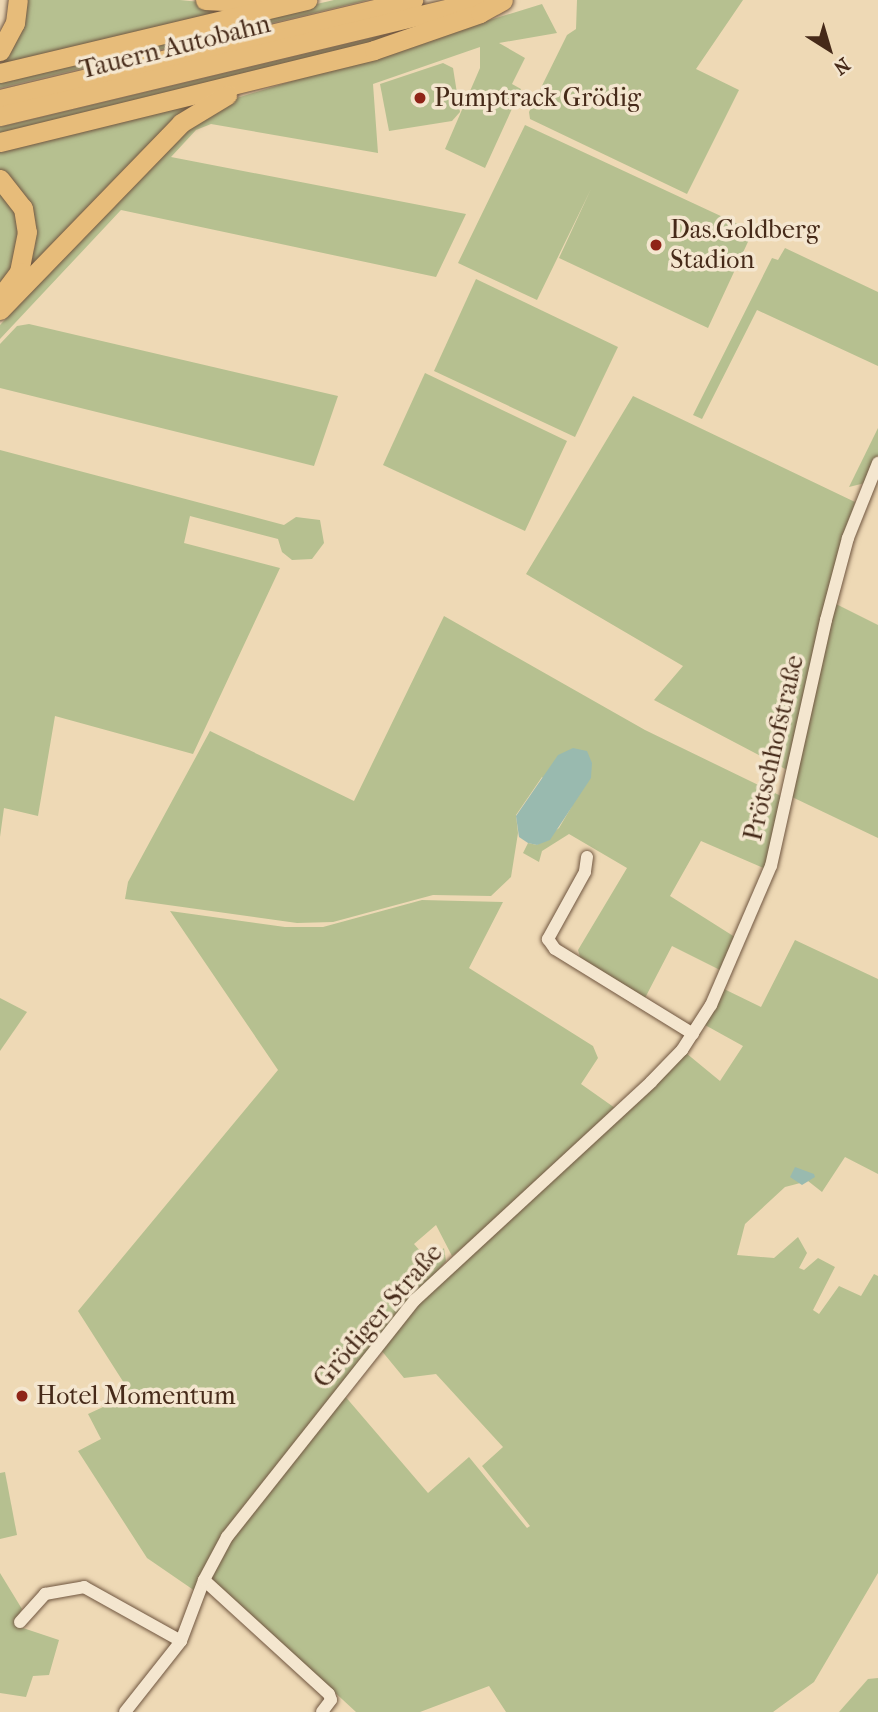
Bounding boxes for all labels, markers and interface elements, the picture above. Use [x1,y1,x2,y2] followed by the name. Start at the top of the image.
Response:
[76,8,274,86] street label: Tauern Autobahn
[794,14,864,84] north arrow
[829,53,854,79] text: N
[434,82,641,114] place label: Pumptrack Grödig
[412,90,428,106] marker: Pumptrack Grödig
[670,214,820,276] place label: Das.Goldberg Stadion
[648,237,664,253] marker: Das.Goldberg Stadion
[737,652,811,844] street label: Prötschhofstraße
[307,1238,449,1394] street label: Grödiger Straße
[36,1380,236,1412] place label: Hotel Momentum
[14,1388,30,1404] marker: Hotel Momentum

